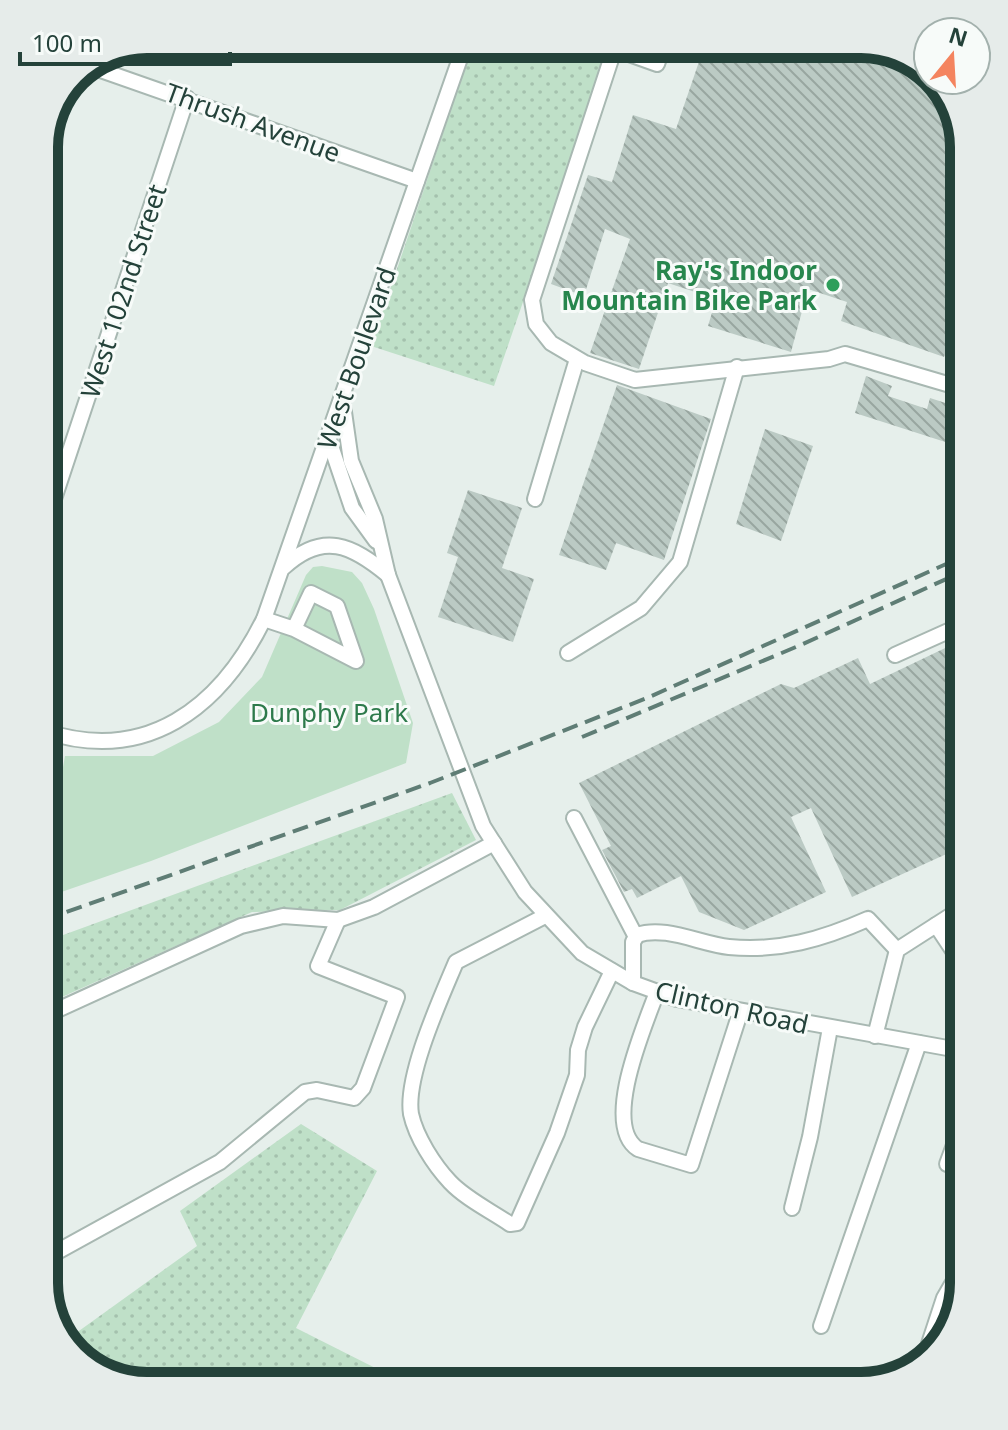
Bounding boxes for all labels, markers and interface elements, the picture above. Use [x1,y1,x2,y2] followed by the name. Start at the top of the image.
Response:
[20,16,230,66] scale bar
[912,16,992,96] north arrow
[945,19,972,53] text: N
[32,26,102,59] text: 100 m
[160,74,346,170] street label: Thrush Avenue
[71,179,175,403] street label: West 102nd Street
[561,252,818,318] place label: Ray's Indoor Mountain Bike Park
[308,262,404,454] street label: West Boulevard
[824,276,842,294] marker: Ray's Indoor Mountain Bike Park
[250,694,408,730] park label: Dunphy Park
[652,972,812,1042] street label: Clinton Road

